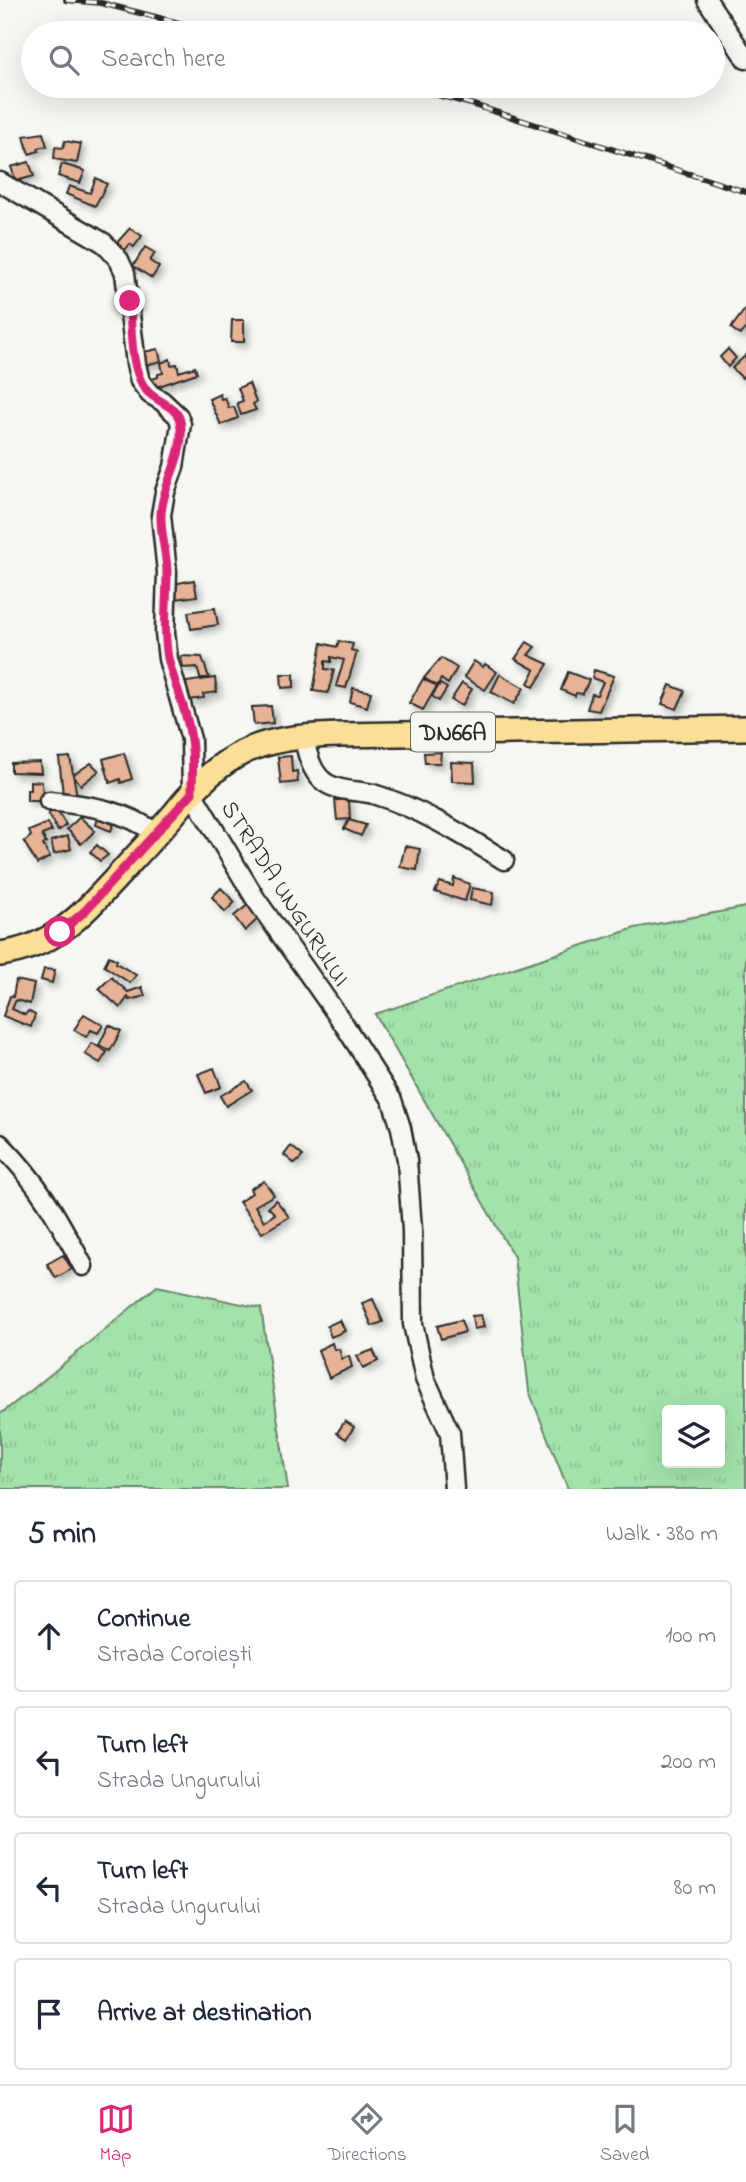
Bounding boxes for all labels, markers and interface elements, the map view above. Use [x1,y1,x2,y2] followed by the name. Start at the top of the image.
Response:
[21,21,725,98] search box
[45,41,83,79] icon: search
[101,41,226,79] text: Search here
[114,285,145,316] route end
[411,712,495,752] road number: DN66A
[211,795,357,994] street label: STRADA UNGURULUI
[44,916,75,947] route start
[662,1405,725,1468] map controls
[662,1405,725,1468] button: layers
[28,1513,96,1557] text: 5 min
[606,1518,718,1551] text: Walk · 380 m
[97,1601,190,1639] text: Continue
[30,1617,68,1655] icon: ahead
[665,1620,716,1653] text: 100 m
[97,1639,252,1672] text: Strada Coroiești
[97,1727,188,1765] text: Turn left
[30,1743,68,1781] icon: left
[661,1746,716,1779] text: 200 m
[97,1765,261,1798] text: Strada Ungurului
[97,1853,188,1891] text: Turn left
[30,1869,68,1907] icon: left
[674,1872,716,1905] text: 80 m
[97,1891,261,1924] text: Strada Ungurului
[30,1995,68,2033] icon: arrive
[97,1995,312,2033] text: Arrive at destination
[97,2100,135,2169] tab: Map
[328,2100,407,2169] tab: Directions
[600,2100,649,2169] tab: Saved

